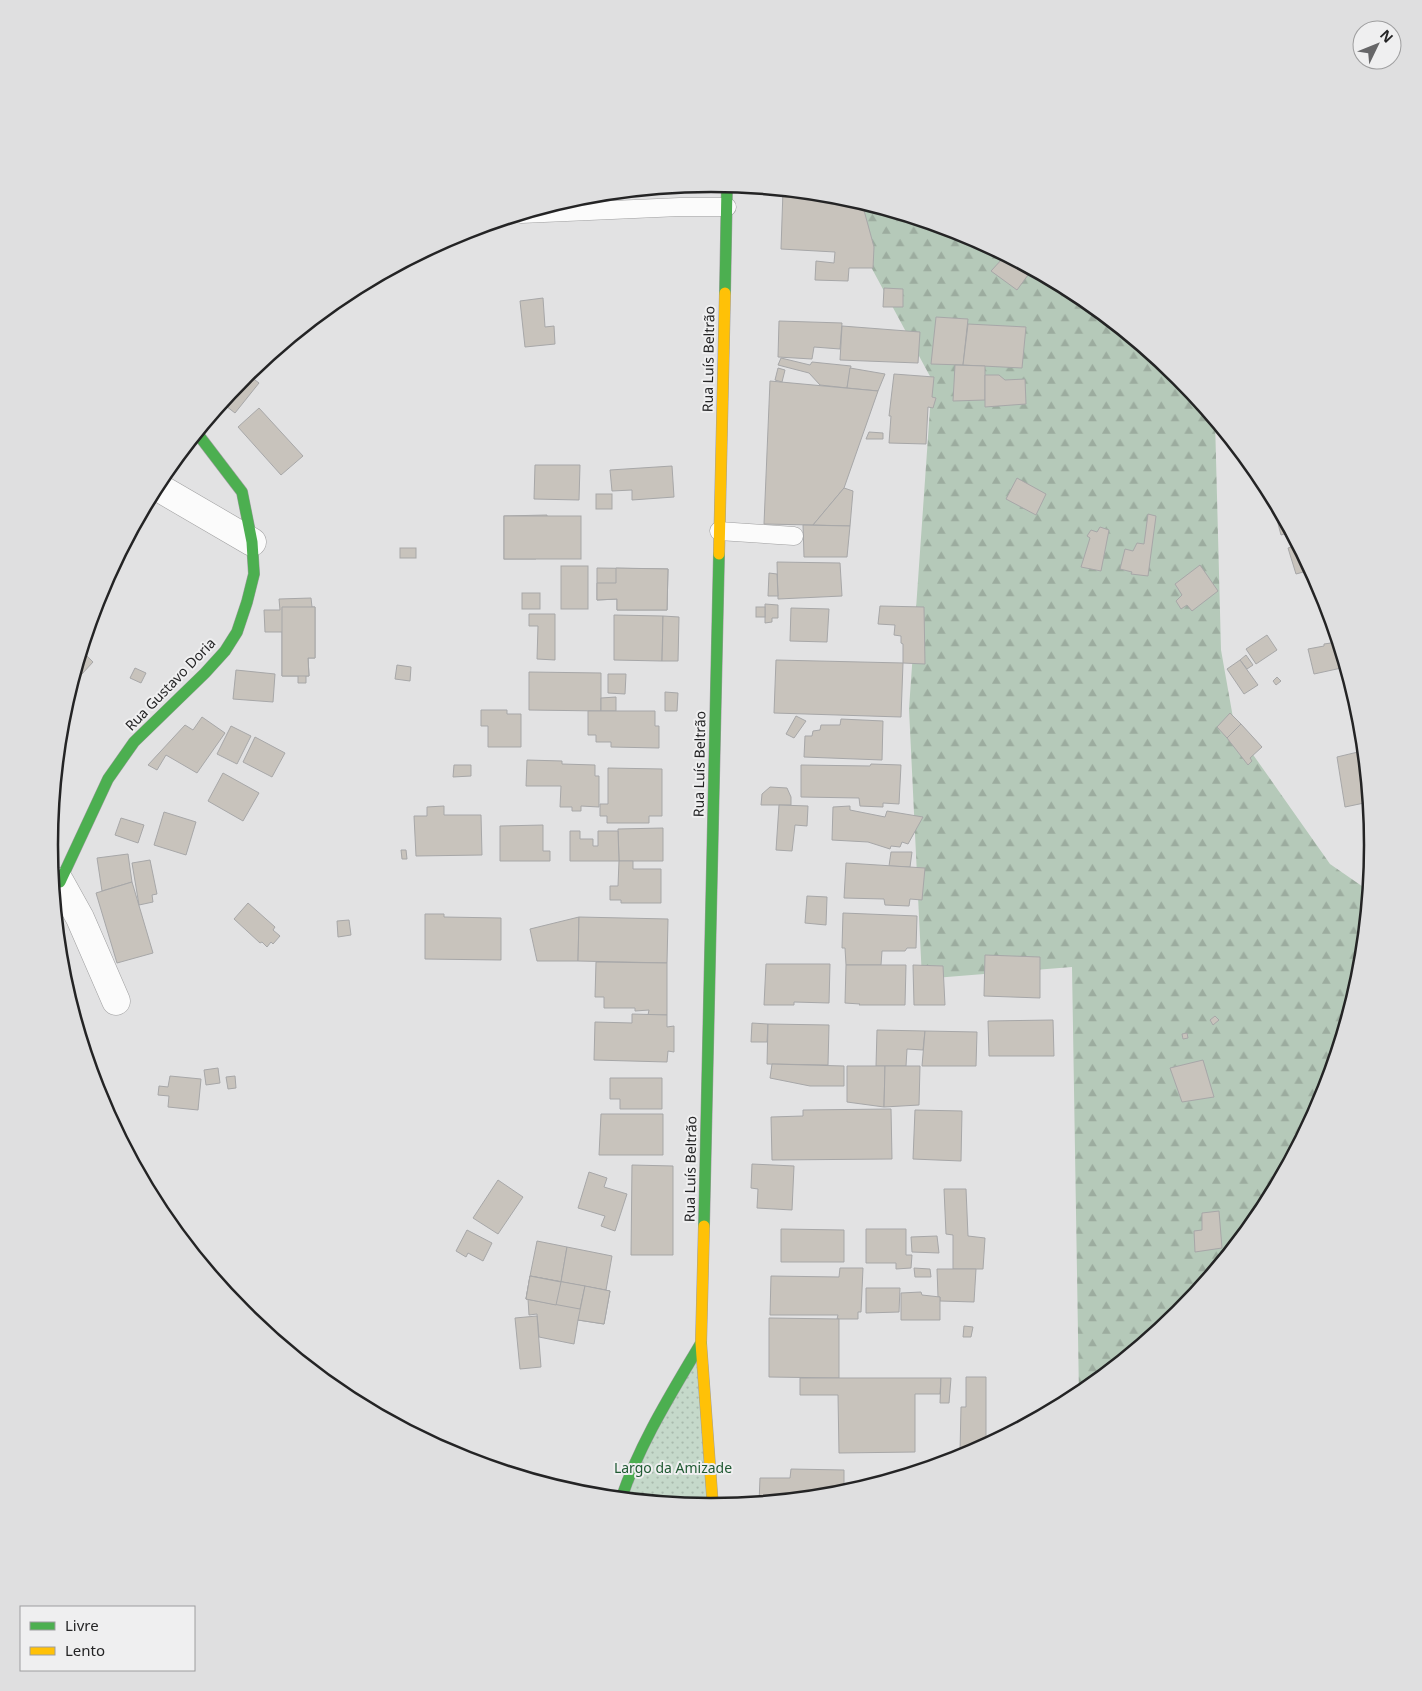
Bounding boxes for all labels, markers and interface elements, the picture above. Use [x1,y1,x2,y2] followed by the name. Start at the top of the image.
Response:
[1352,20,1402,70] north arrow
[1376,25,1398,46] text: N
[698,306,718,412] street label: Rua Luís Beltrão
[121,633,219,735] street label: Rua Gustavo Doria
[689,711,709,817] street label: Rua Luís Beltrão
[680,1116,700,1222] street label: Rua Luís Beltrão
[614,1458,732,1477] park label: Largo da Amizade
[20,1606,195,1671] legend
[65,1615,99,1635] text: Livre
[65,1640,105,1660] text: Lento

